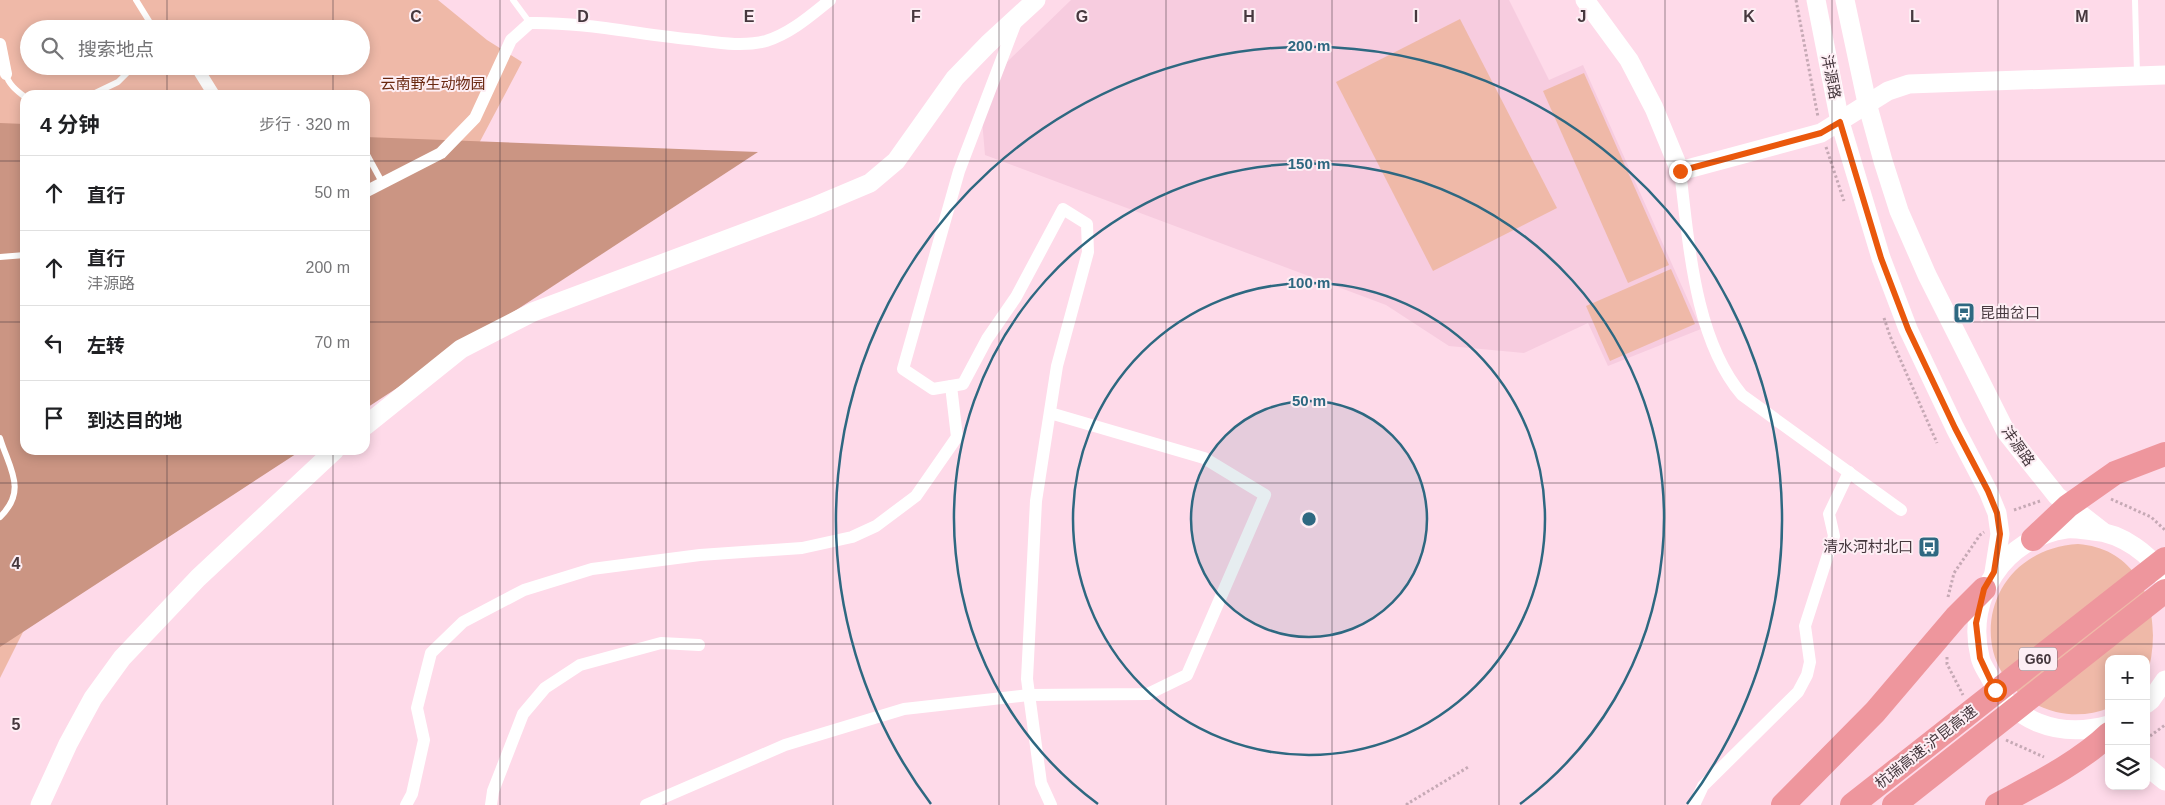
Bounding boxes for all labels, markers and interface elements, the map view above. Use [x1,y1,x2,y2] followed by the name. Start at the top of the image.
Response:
[410,8,422,25] text: C
[577,8,589,25] text: D
[744,8,755,25] text: E
[911,8,921,25] text: F
[1076,8,1088,25] text: G
[1243,8,1255,25] text: H
[1414,8,1418,25] text: I
[1578,8,1586,25] text: J
[1743,8,1755,25] text: K
[1910,8,1920,25] text: L
[2075,8,2089,25] text: M
[20,20,370,75] search box
[38,34,66,62] icon: search
[1288,37,1330,54] text: 200 m
[78,39,154,60] text: 搜索地点
[1819,53,1844,101] street label: 沣源路
[380,75,486,92] park label: 云南野生动物园
[40,113,100,136] text: 4 分钟
[259,116,350,133] text: 步行 · 320 m
[1288,155,1330,172] text: 150 m
[1669,160,1692,183] route end
[40,179,68,207] icon: ahead
[314,184,350,201] text: 50 m
[87,185,125,206] text: 直行
[87,248,125,269] text: 直行
[40,254,68,282] icon: ahead
[306,259,350,276] text: 200 m
[1288,274,1330,291] text: 100 m
[87,275,135,292] text: 沣源路
[1952,301,1976,325] bus stop icon: 昆曲岔口
[1980,304,2040,321] place label: 昆曲岔口
[40,329,68,357] icon: left
[314,334,350,351] text: 70 m
[87,335,125,356] text: 左转
[1292,392,1326,409] text: 50 m
[40,404,68,432] icon: arrive
[87,410,182,431] text: 到达目的地
[1999,422,2038,469] street label: 沣源路
[1300,510,1318,528] centre of rings
[1917,535,1941,559] bus stop icon: 清水河村北口
[1823,538,1913,555] place label: 清水河村北口
[12,555,21,572] text: 4
[2019,648,2057,671] road number: G60
[2105,655,2150,790] map controls
[2105,655,2150,700] button: +
[1984,679,2007,702] route start
[2105,700,2150,745] button: −
[1872,702,1980,792] street label: 杭瑞高速;沪昆高速
[12,716,21,733] text: 5
[2105,745,2150,790] button: layers

